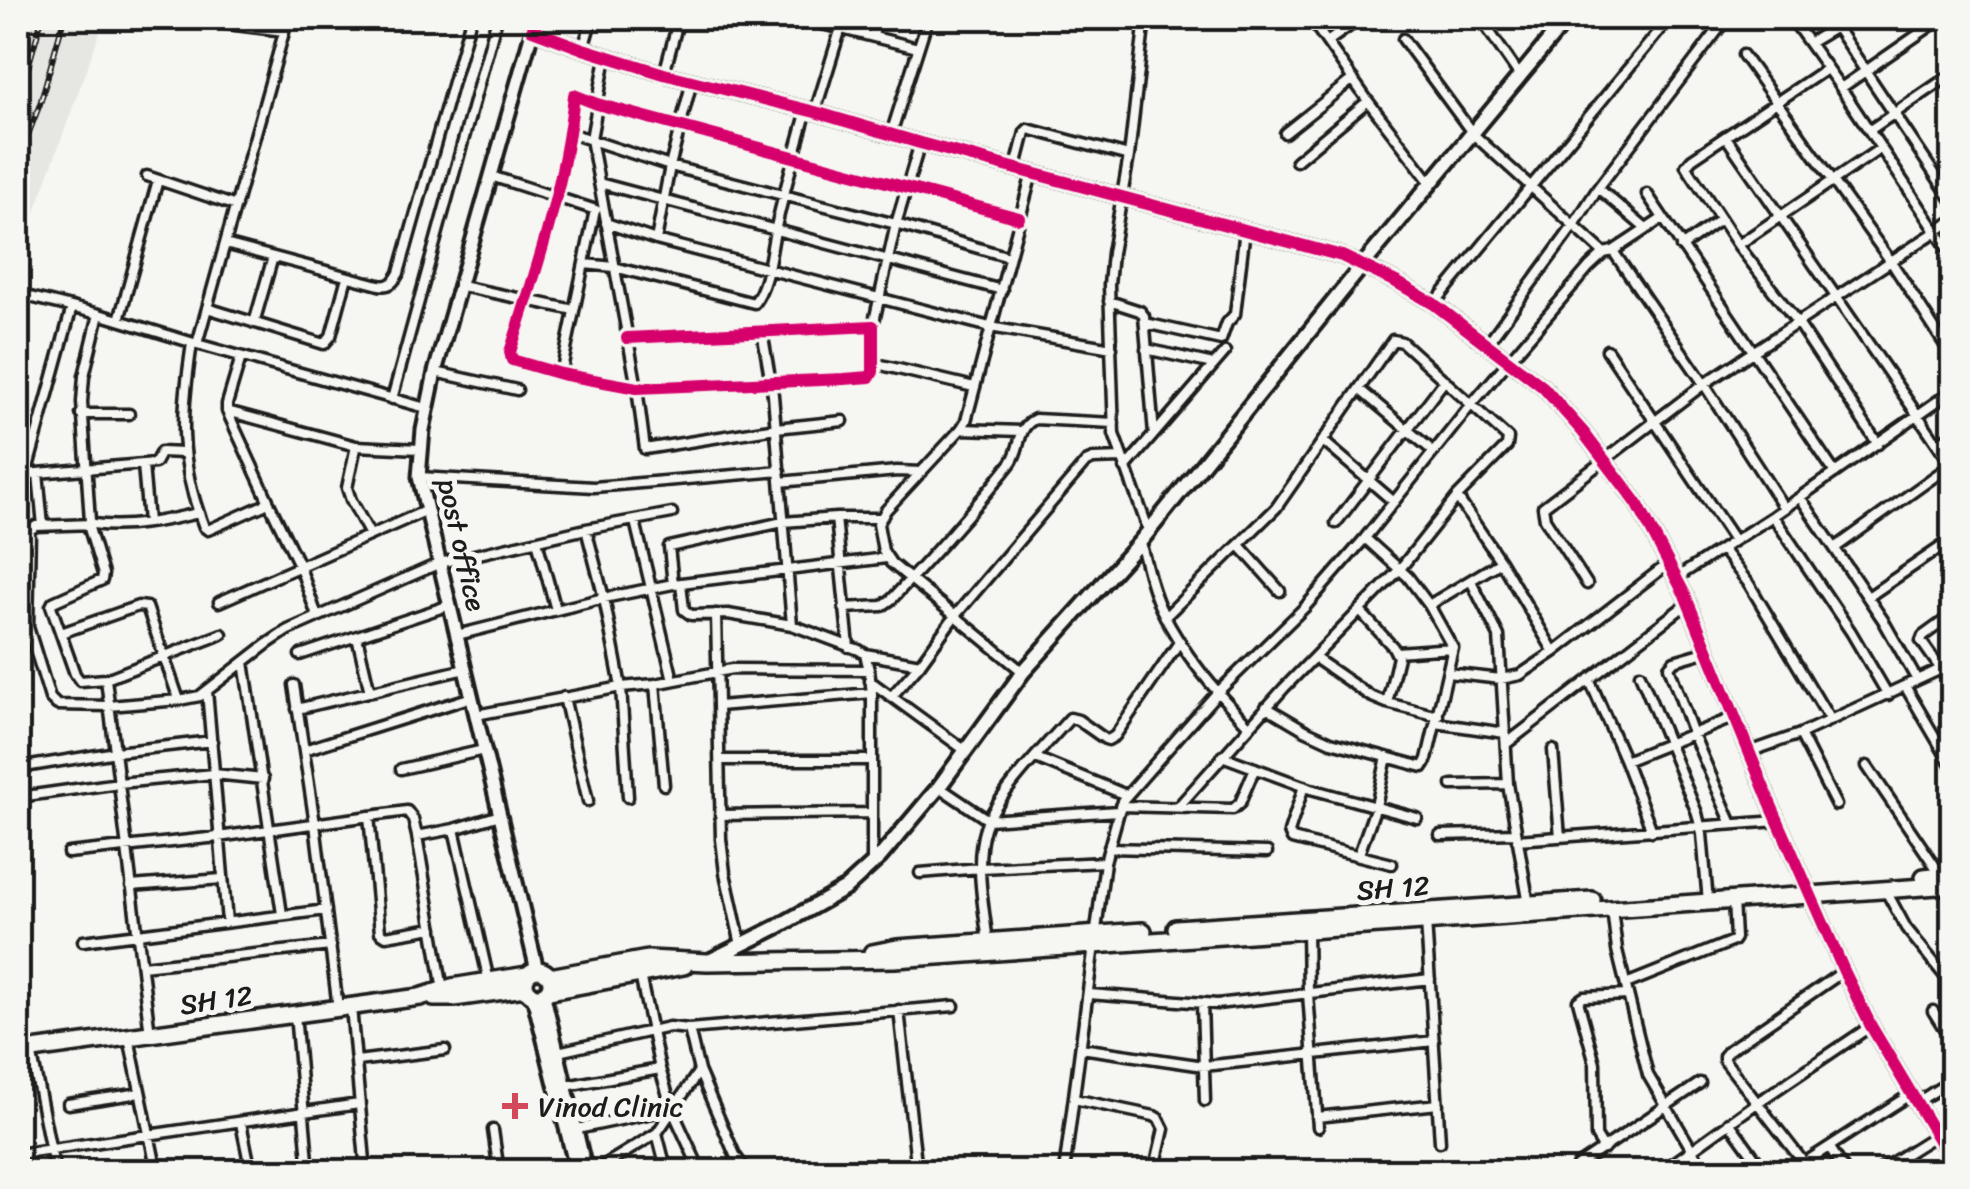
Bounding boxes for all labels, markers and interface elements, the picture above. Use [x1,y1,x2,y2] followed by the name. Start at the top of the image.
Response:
[423,472,501,616] street label: post office
[1355,861,1431,915] street label: SH 12
[177,971,255,1029] street label: SH 12
[538,1082,684,1131] place label: Vinod Clinic
[502,1093,528,1119] marker: Vinod Clinic

